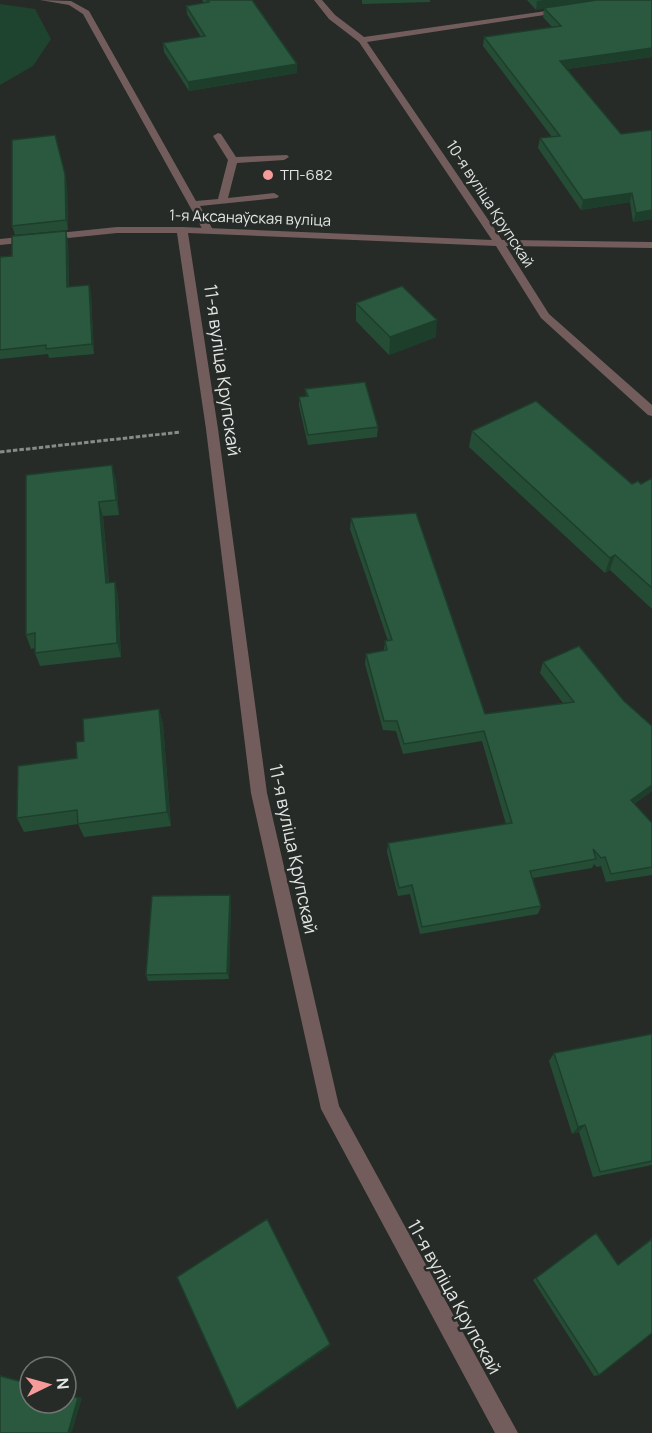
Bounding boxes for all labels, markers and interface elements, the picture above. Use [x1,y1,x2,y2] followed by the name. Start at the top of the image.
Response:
[441,136,539,271] street label: 10-я вуліца Крупскай
[280,164,332,185] place label: ТП-682
[261,168,275,182] marker: ТП-682
[169,204,331,231] street label: 1-я Аксанаўская вуліца
[199,283,247,457] street label: 11-я вуліца Крупскай
[264,762,324,936] street label: 11-я вуліца Крупскай
[402,1215,507,1378] street label: 11-я вуліца Крупскай
[18,1355,78,1415] north arrow
[51,1377,74,1390] text: N

